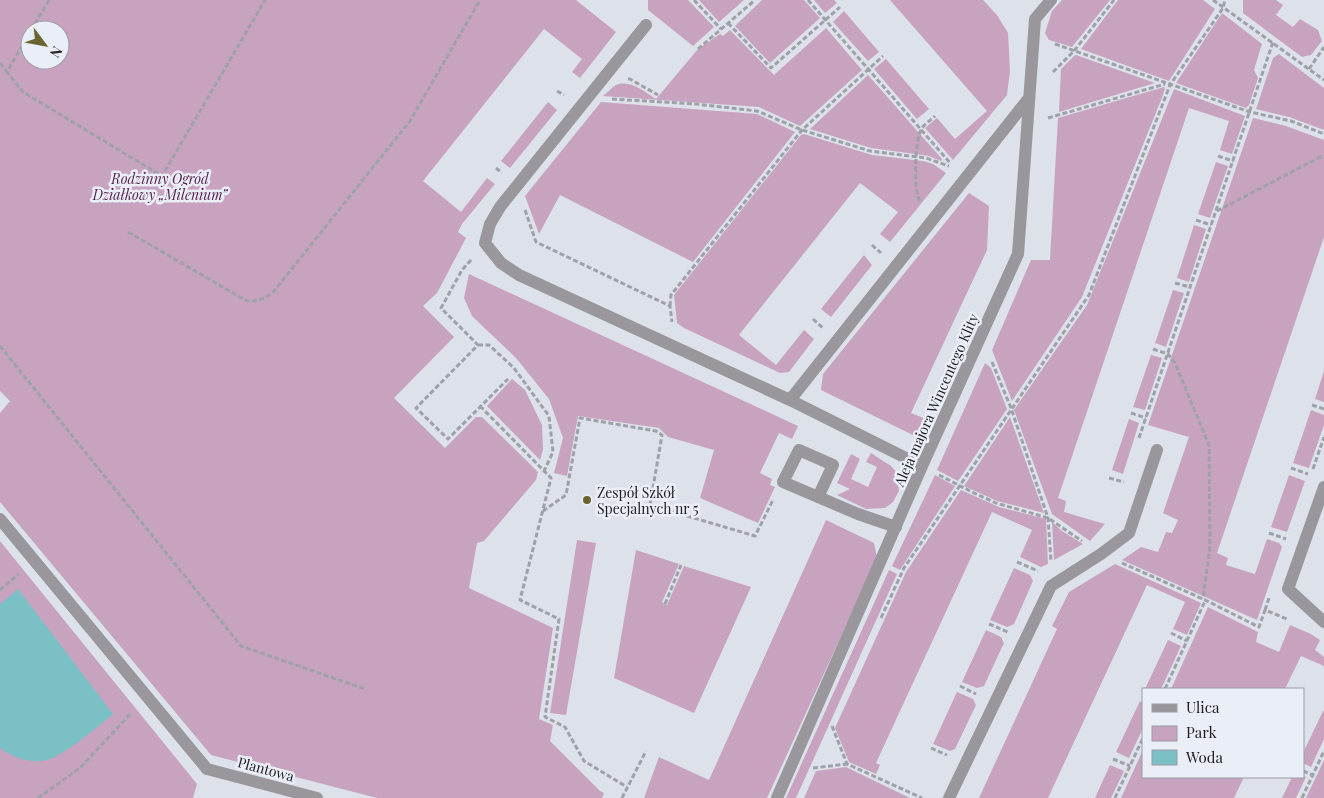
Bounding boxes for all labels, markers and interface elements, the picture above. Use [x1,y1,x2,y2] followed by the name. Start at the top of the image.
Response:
[20,20,70,70] north arrow
[46,43,67,61] text: N
[92,169,229,204] park label: Rodzinny Ogród Działkowy „Milenium”
[889,311,983,490] street label: Aleja majora Wincentego Klity
[597,483,699,518] place label: Zespół Szkół Specjalnych nr 5
[581,494,593,506] marker: Zespół Szkół Specjalnych nr 5
[1142,688,1304,778] legend
[1186,697,1220,717] text: Ulica
[1186,722,1218,742] text: Park
[1185,747,1223,767] text: Woda
[236,752,296,786] street label: Plantowa

